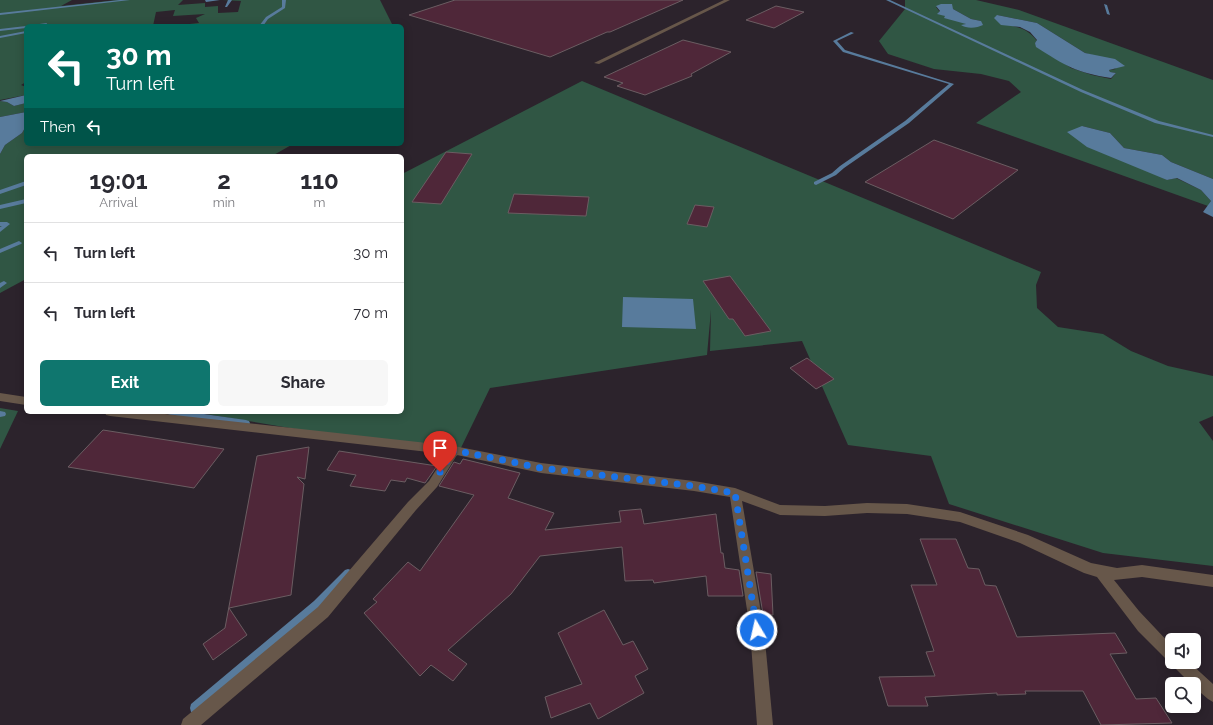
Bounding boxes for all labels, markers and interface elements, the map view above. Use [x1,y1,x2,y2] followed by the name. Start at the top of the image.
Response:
[106,39,172,72] text: 30 m
[40,40,92,92] icon: left
[106,73,175,94] text: Turn left
[83,116,105,138] icon: left
[40,118,75,136] text: Then
[89,166,148,195] text: 19:01
[217,166,231,195] text: 2
[300,166,339,195] text: 110
[99,195,137,210] text: Arrival
[213,195,235,210] text: min
[314,195,326,210] text: m
[40,242,62,264] icon: left
[74,244,135,262] text: Turn left
[353,244,388,262] text: 30 m
[40,302,62,324] icon: left
[74,304,135,322] text: Turn left
[353,304,388,322] text: 70 m
[40,360,210,406] button: Exit
[218,360,388,406] button: Share
[423,431,457,472] pin
[429,437,451,459] icon: arrive
[736,609,778,651] position arrow
[1165,633,1201,713] map controls
[1165,633,1201,669] button: sound
[1165,677,1201,713] button: search

